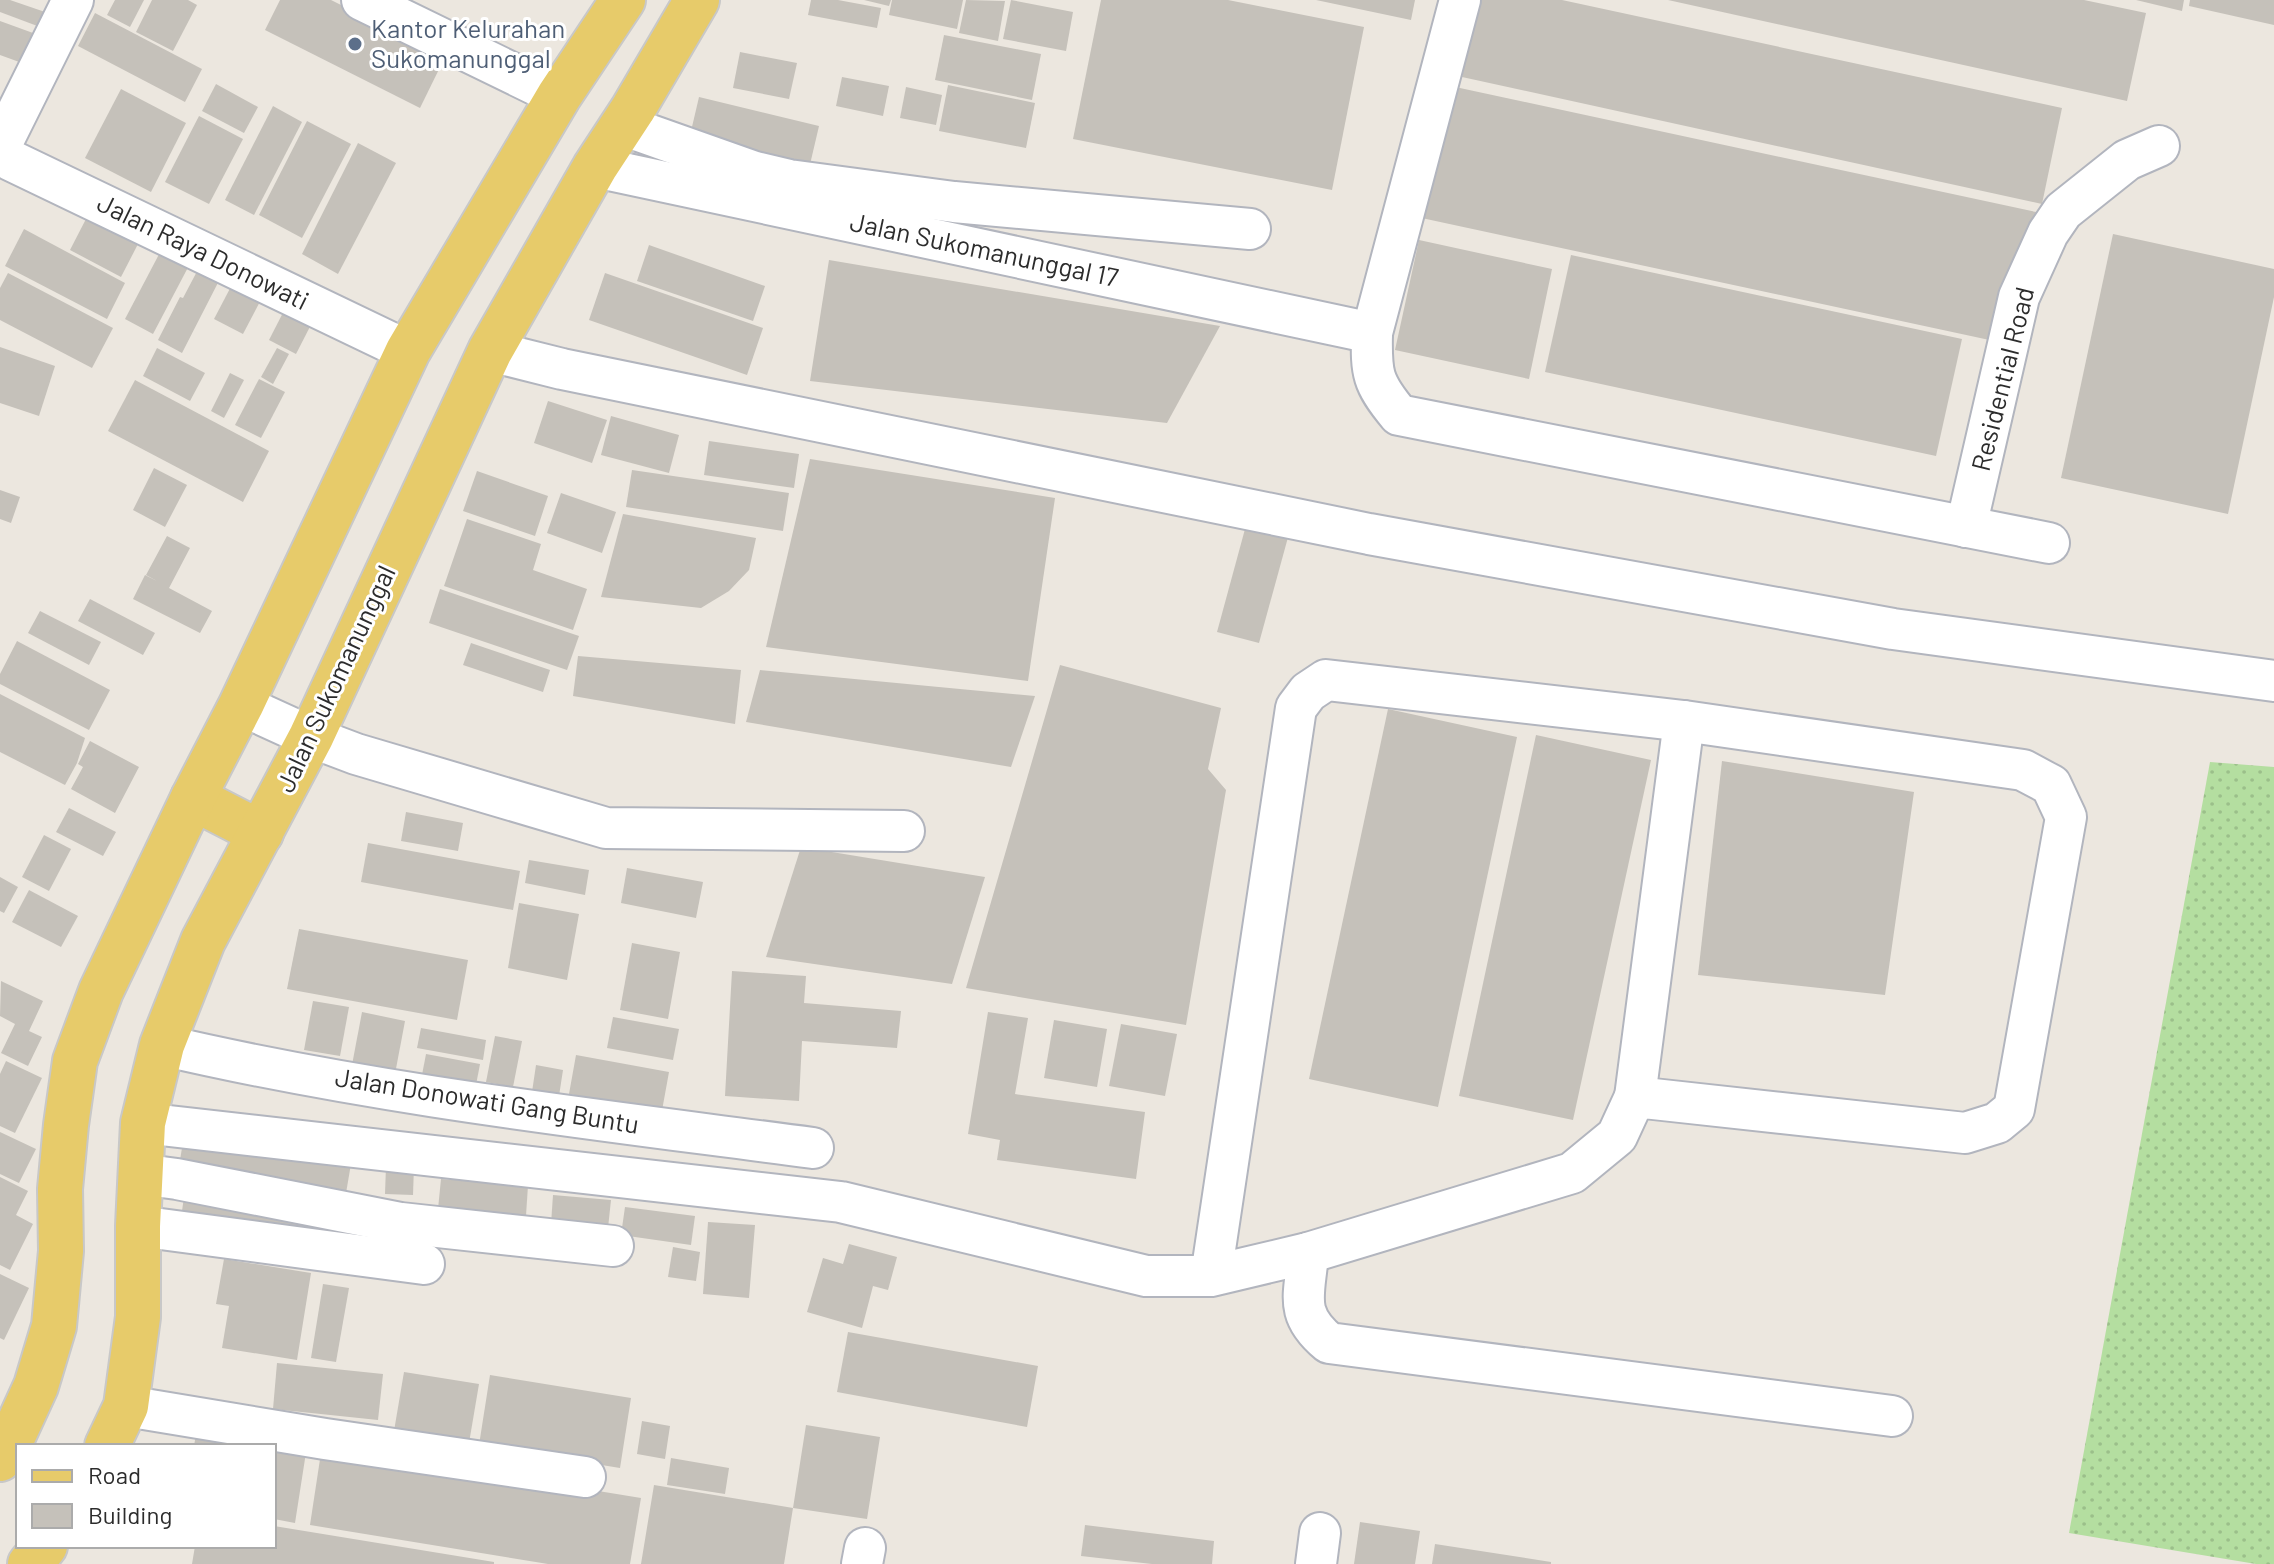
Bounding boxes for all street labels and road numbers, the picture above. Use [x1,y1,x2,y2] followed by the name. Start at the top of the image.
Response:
[93,186,314,315] street label: Jalan Raya Donowati
[848,205,1121,292] street label: Jalan Sukomanunggal 17
[1964,283,2039,474] street label: Residential Road
[269,560,401,797] street label: Jalan Sukomanunggal
[333,1060,641,1139] street label: Jalan Donowati Gang Buntu

